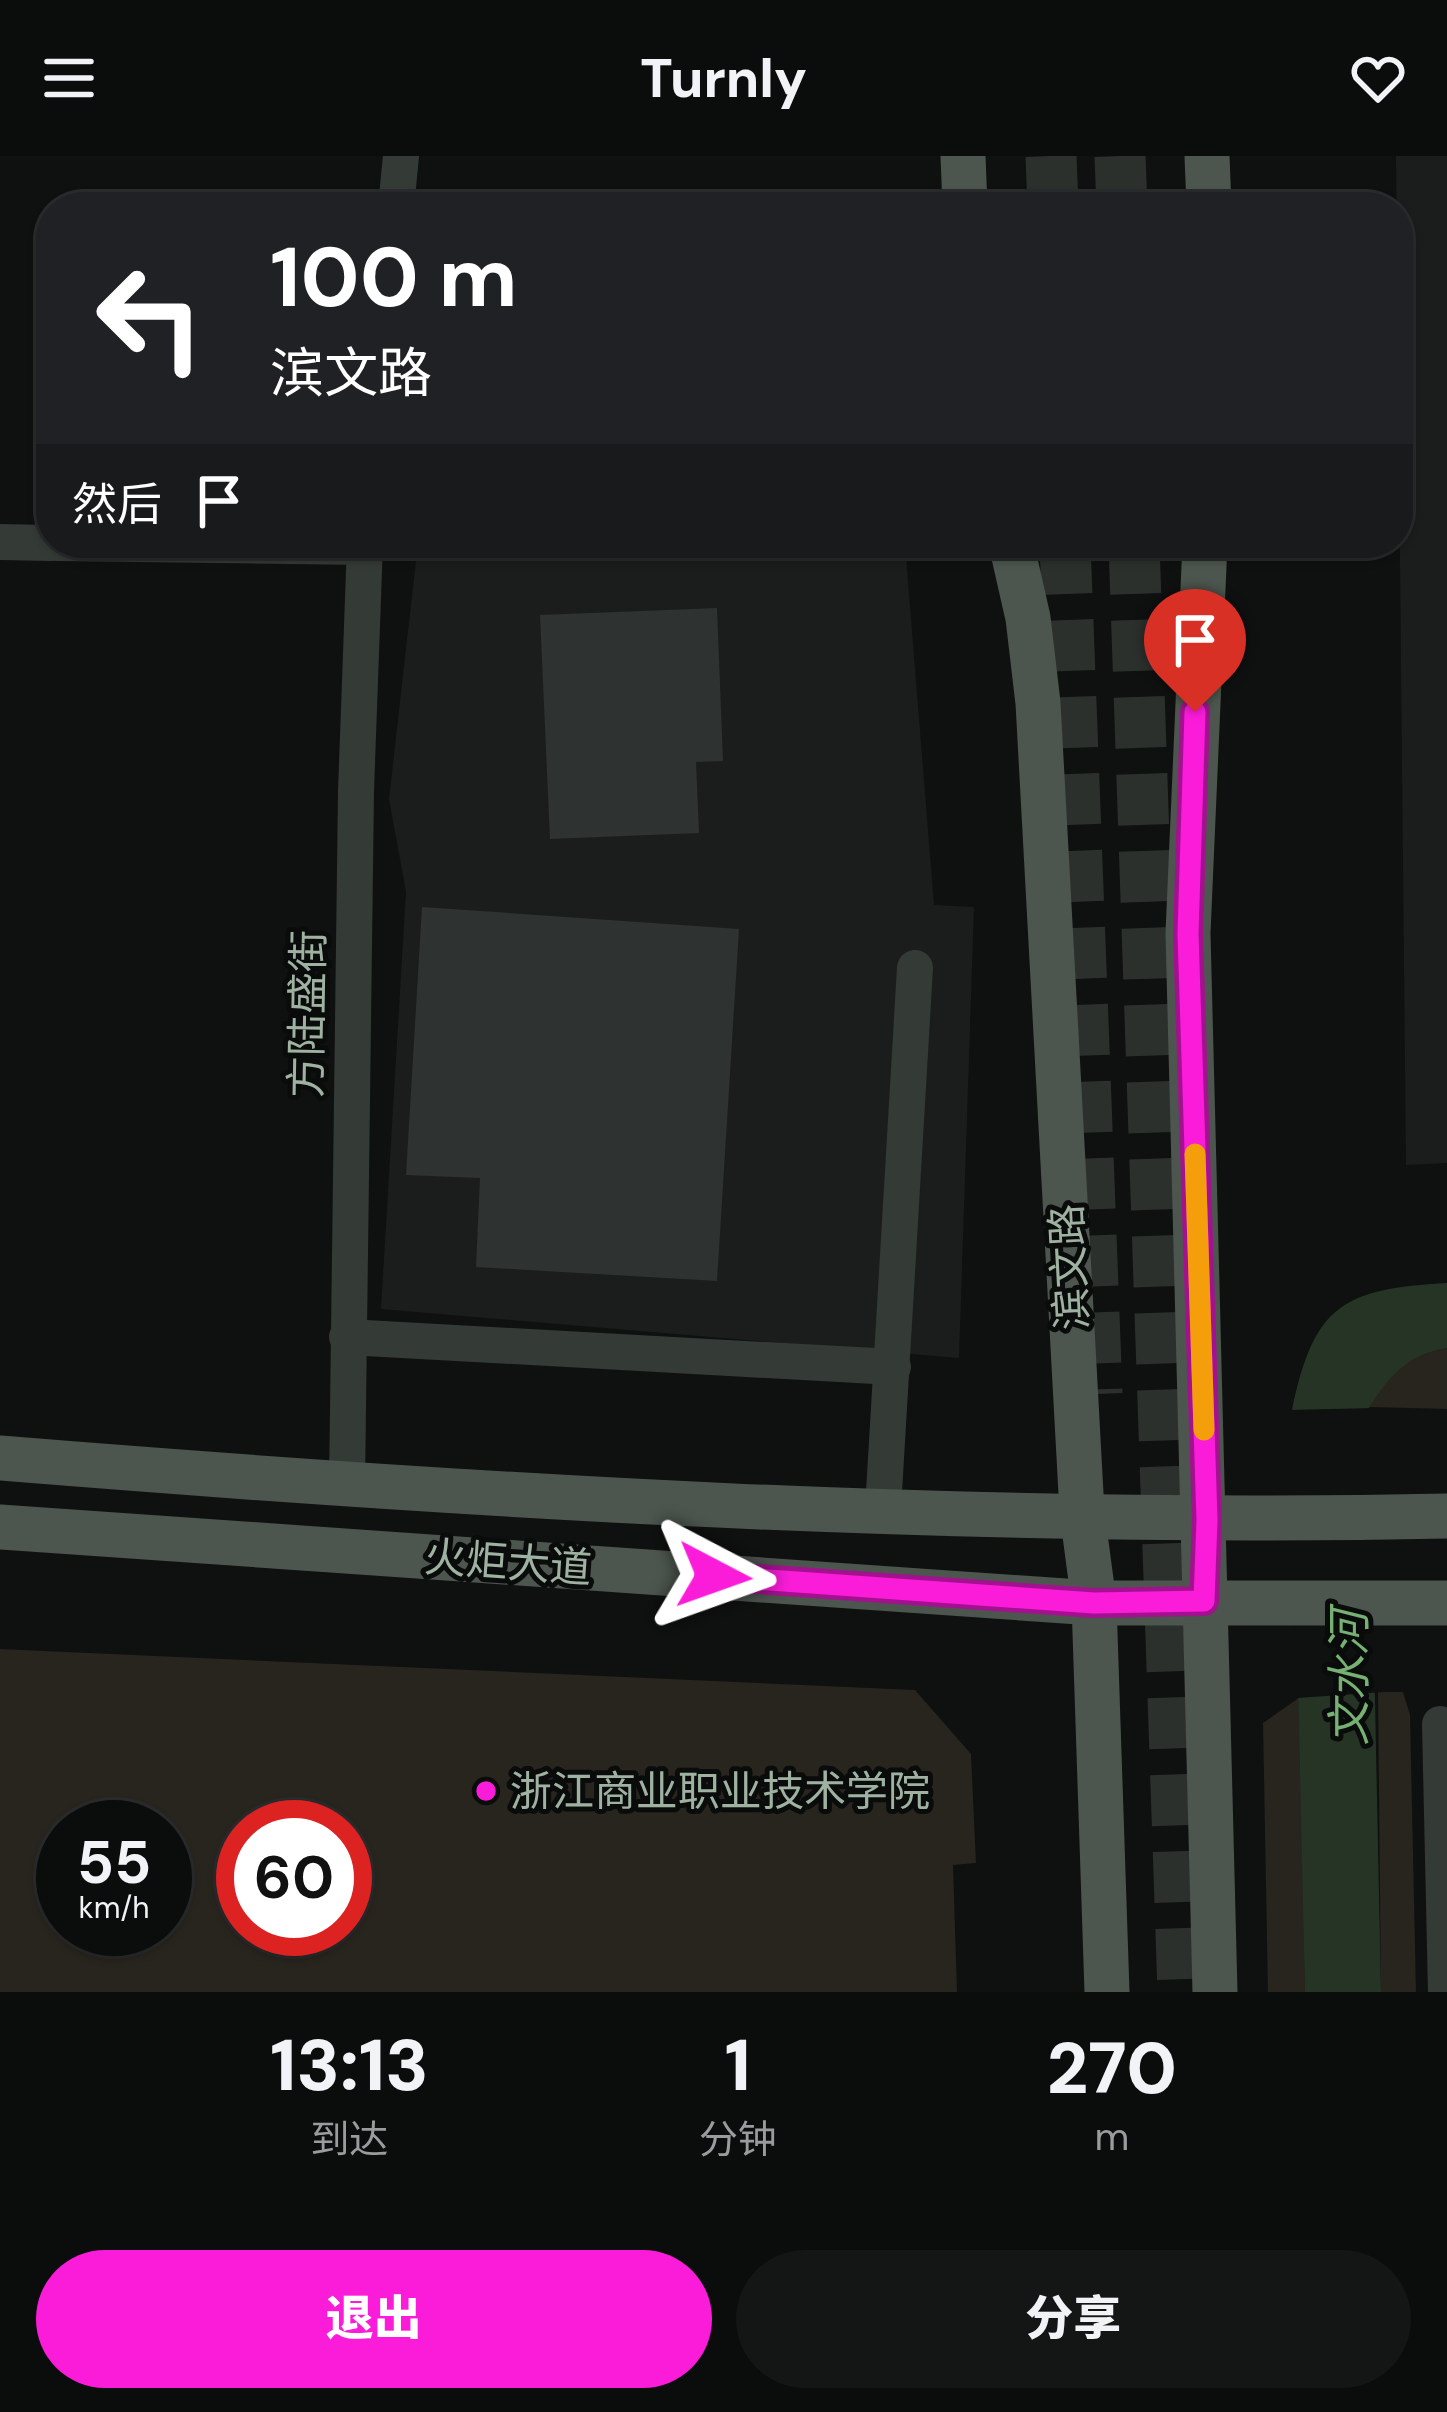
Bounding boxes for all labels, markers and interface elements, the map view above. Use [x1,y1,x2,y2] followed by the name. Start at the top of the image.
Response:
[640,43,807,114] text: Turnly
[36,45,102,111] icon: menu
[1345,45,1411,111] icon: heart
[270,223,518,332] text: 100 m
[72,240,228,396] icon: left
[270,338,432,409] text: 滨文路
[186,468,252,534] icon: arrive
[72,475,162,534] text: 然后
[1144,589,1246,712] pin
[1162,607,1228,673] icon: arrive
[279,930,336,1098] street label: 方陆盛街
[1039,1203,1100,1331] street label: 滨文路
[651,1513,777,1639] position arrow
[422,1529,594,1596] street label: 火炬大道
[1320,1603,1379,1746] water label: 文水河
[510,1764,930,1819] place label: 浙江商业职业技术学院
[473,1778,499,1804] marker: 浙江商业职业技术学院
[216,1800,372,1956] speed limit sign: 60
[77,1823,151,1902] text: 55
[79,1888,149,1927] text: km/h
[270,2019,429,2112] text: 13:13
[724,2019,751,2112] text: 1
[1047,2022,1177,2115] text: 270
[1095,2111,1129,2162] text: m
[310,2114,388,2165] text: 到达
[699,2114,777,2165] text: 分钟
[36,2250,712,2388] button: 退出
[736,2250,1411,2388] button: 分享

